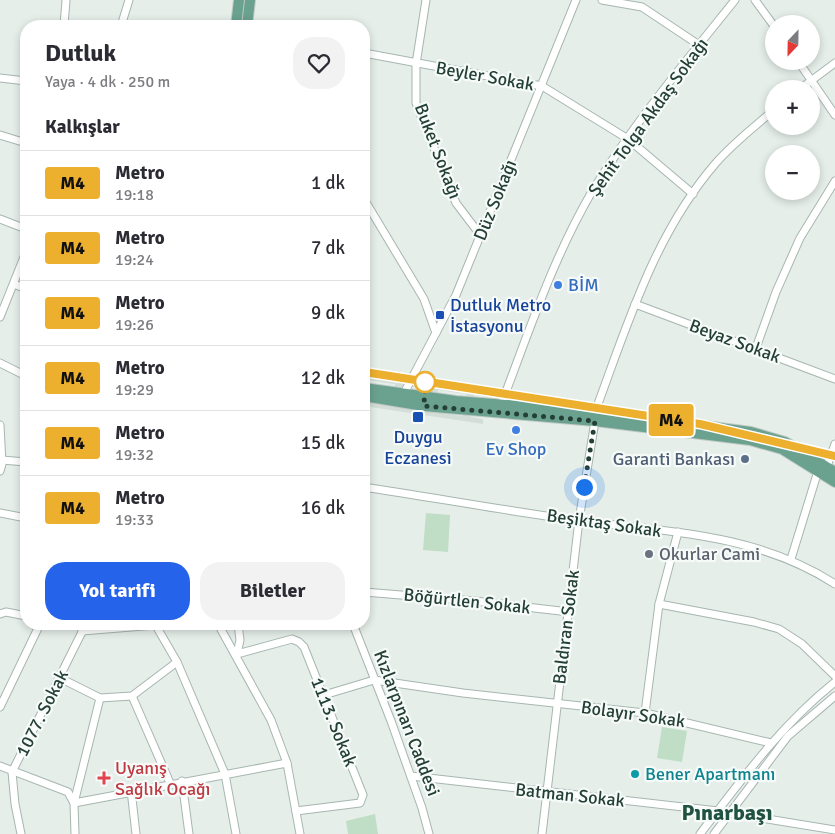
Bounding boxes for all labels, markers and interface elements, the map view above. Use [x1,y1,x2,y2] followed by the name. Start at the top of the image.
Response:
[765,15,820,70] north arrow
[765,15,820,200] map controls
[583,33,713,201] street label: Şehit Tolga Akdaş Sokağı
[293,37,345,89] button: heart
[45,38,116,68] text: Dutluk
[434,57,536,95] street label: Beyler Sokak
[45,72,170,92] text: Yaya · 4 dk · 250 m
[765,80,820,135] button: +
[410,100,466,202] street label: Buket Sokağı
[45,115,120,139] text: Kalkışlar
[765,145,820,200] button: −
[469,156,521,244] street label: Düz Sokağı
[115,161,165,185] text: Metro
[311,171,345,195] text: 1 dk
[60,172,85,194] text: M4
[115,185,154,205] text: 19:18
[115,226,165,250] text: Metro
[311,236,345,260] text: 7 dk
[60,237,85,259] text: M4
[115,250,154,270] text: 19:24
[568,274,599,296] place label: BİM
[552,279,564,291] marker: BİM
[115,291,165,315] text: Metro
[450,294,551,337] place label: Dutluk Metro İstasyonu
[311,301,345,325] text: 9 dk
[60,302,85,324] text: M4
[434,309,446,321] marker: Dutluk Metro İstasyonu
[686,314,784,368] street label: Beyaz Sokak
[115,315,154,335] text: 19:26
[115,356,165,380] text: Metro
[301,366,345,390] text: 12 dk
[60,367,85,389] text: M4
[414,371,436,393] unlabelled marker
[115,380,154,400] text: 19:29
[648,404,694,436] line badge: M4
[659,409,683,431] text: M4
[411,410,425,424] marker: Duygu Eczanesi
[115,421,165,445] text: Metro
[510,424,522,436] marker: Ev Shop
[384,426,452,469] place label: Duygu Eczanesi
[301,431,345,455] text: 15 dk
[60,432,85,454] text: M4
[486,438,546,460] place label: Ev Shop
[115,445,154,465] text: 19:32
[613,448,735,470] place label: Garanti Bankası
[739,453,751,465] marker: Garanti Bankası
[572,475,597,500] your location
[115,486,165,510] text: Metro
[301,496,345,520] text: 16 dk
[60,497,85,519] text: M4
[545,504,663,542] street label: Beşiktaş Sokak
[115,510,154,530] text: 19:33
[659,543,760,565] place label: Okurlar Cami
[643,548,655,560] marker: Okurlar Cami
[45,562,190,620] button: Yol tarifi
[200,562,345,620] button: Biletler
[548,568,584,686] street label: Baldıran Sokak
[403,583,531,619] street label: Böğürtlen Sokak
[369,647,445,799] street label: Kızlarpınarı Caddesi
[11,666,73,760] street label: 1077. Sokak
[306,674,362,770] street label: 1113. Sokak
[579,696,687,732] street label: Bolayır Sokak
[115,757,210,800] place label: Uyanış Sağlık Ocağı
[645,763,775,785] place label: Bener Apartmanı
[629,768,641,780] marker: Bener Apartmanı
[97,771,111,785] marker: Uyanış Sağlık Ocağı
[514,778,626,812] street label: Batman Sokak
[681,799,773,826] district label: Pınarbaşı

